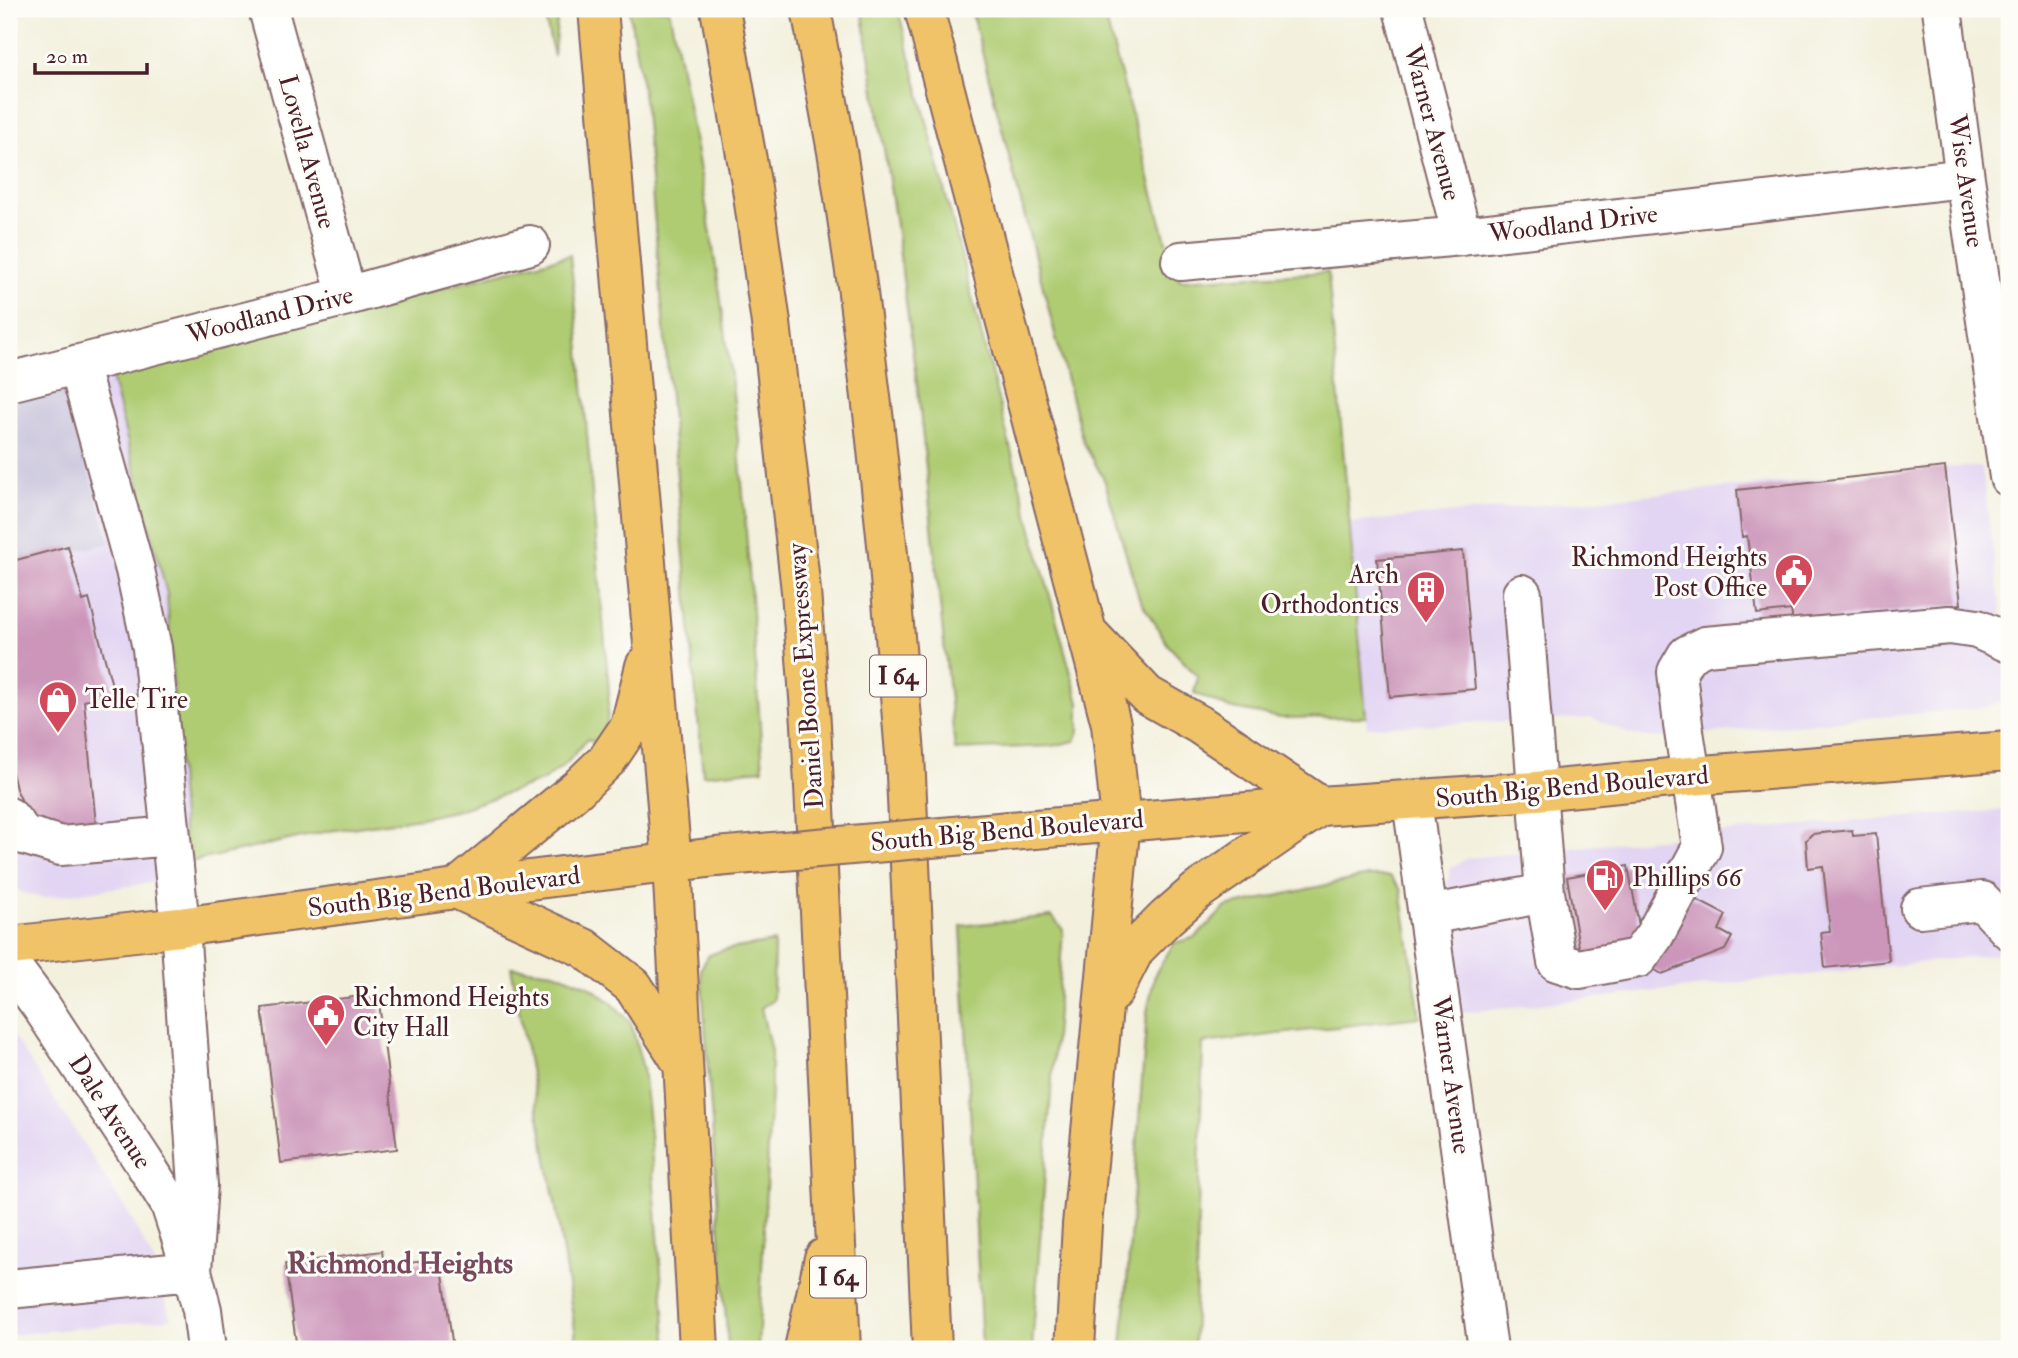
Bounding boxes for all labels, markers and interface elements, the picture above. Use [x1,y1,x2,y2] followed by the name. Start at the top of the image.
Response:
[35,32,147,76] scale bar
[1396,41,1468,204] street label: Warner Avenue
[46,43,88,70] text: 20 m
[271,72,343,233] street label: Lovella Avenue
[1941,111,1991,250] street label: Wise Avenue
[1485,198,1660,250] street label: Woodland Drive
[182,279,357,351] street label: Woodland Drive
[781,541,832,810] street label: Daniel Boone Expressway
[1571,542,1767,604] place label: Richmond Heights Post Office
[1773,552,1815,607] public building icon: Richmond Heights Post Office
[1260,559,1399,621] place label: Arch Orthodontics
[1405,569,1447,624] building icon: Arch Orthodontics
[870,656,926,696] road number: I 64
[37,679,79,734] shop icon: Telle Tire
[85,684,188,716] place label: Telle Tire
[1434,759,1710,815] street label: South Big Bend Boulevard
[869,803,1145,859] street label: South Big Bend Boulevard
[1584,857,1626,912] fuel station icon: Phillips 66
[306,859,582,925] street label: South Big Bend Boulevard
[1632,862,1744,895] place label: Phillips 66
[353,982,549,1044] place label: Richmond Heights City Hall
[305,992,347,1047] public building icon: Richmond Heights City Hall
[1424,993,1478,1156] street label: Warner Avenue
[61,1049,159,1175] street label: Dale Avenue
[287,1245,513,1282] district label: Richmond Heights
[810,1256,866,1297] road number: I 64

